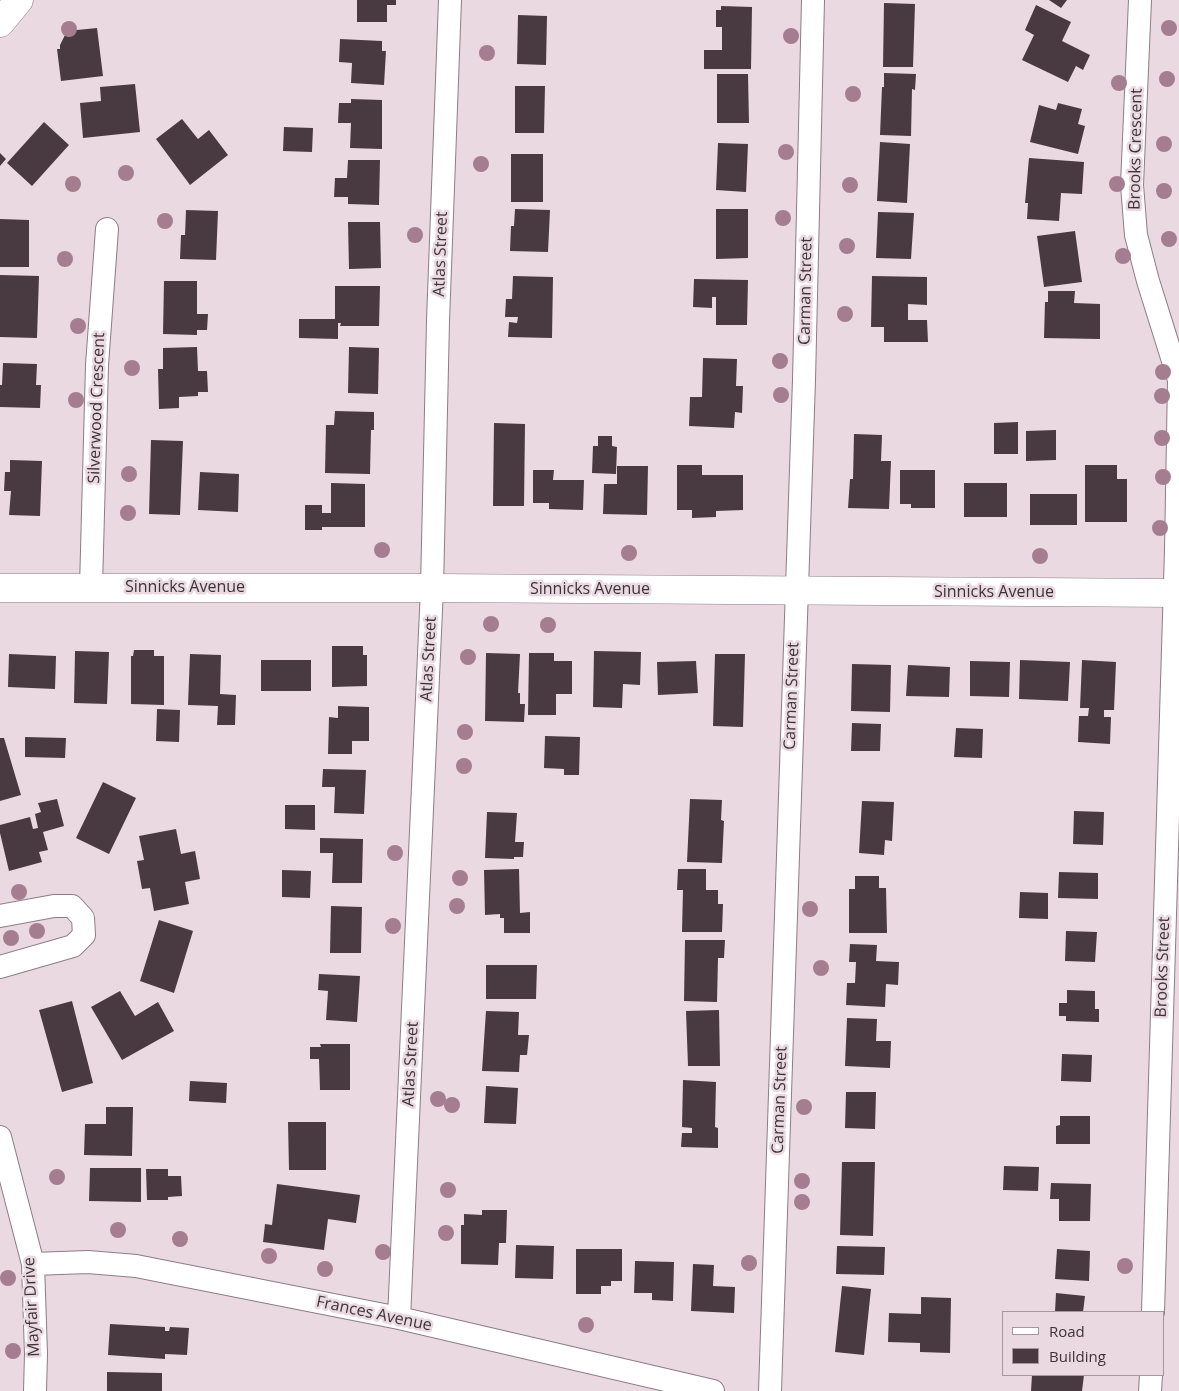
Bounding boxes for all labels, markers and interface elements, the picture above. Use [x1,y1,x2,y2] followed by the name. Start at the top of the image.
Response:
[1125,88,1147,210] street label: Brooks Crescent
[430,211,452,297] street label: Atlas Street
[795,237,817,345] street label: Carman Street
[85,332,109,484] street label: Silverwood Crescent
[125,577,245,597] street label: Sinnicks Avenue
[530,579,650,599] street label: Sinnicks Avenue
[934,582,1054,602] street label: Sinnicks Avenue
[417,616,441,702] street label: Atlas Street
[781,642,803,750] street label: Carman Street
[1152,916,1174,1018] street label: Brooks Street
[399,1021,423,1107] street label: Atlas Street
[769,1046,791,1154] street label: Carman Street
[20,1257,44,1357] street label: Mayfair Drive
[314,1292,434,1336] street label: Frances Avenue
[1002,1311,1164,1376] legend
[1049,1321,1085,1341] text: Road
[1049,1346,1106,1366] text: Building

